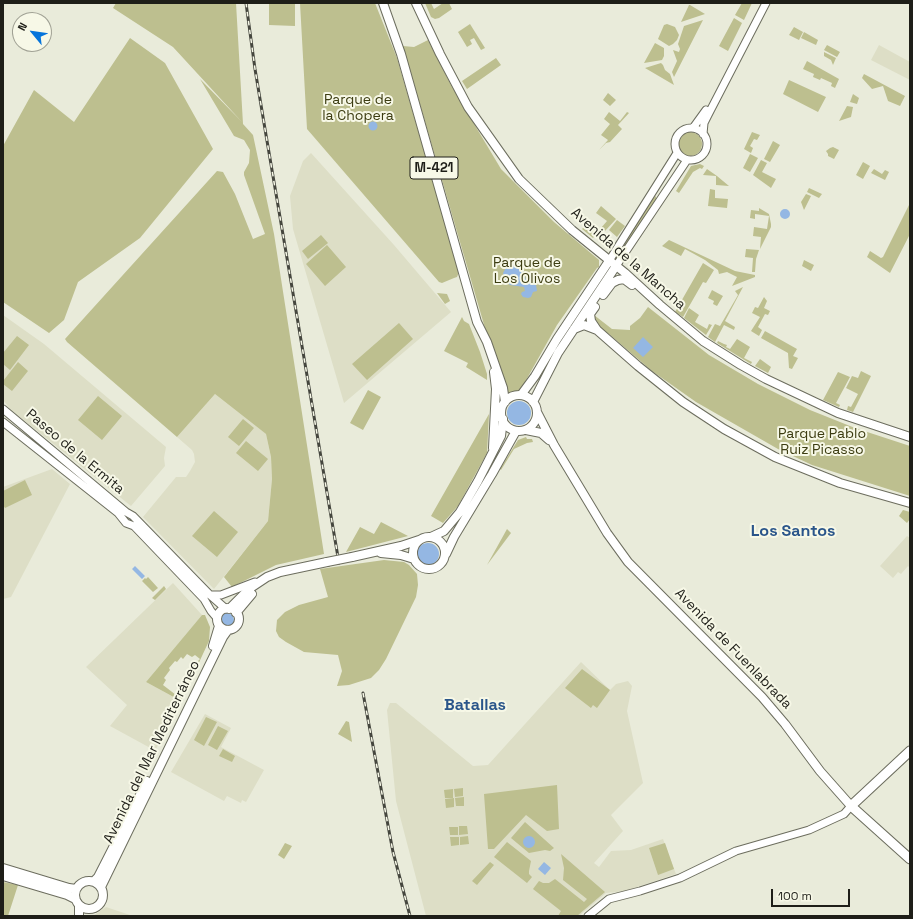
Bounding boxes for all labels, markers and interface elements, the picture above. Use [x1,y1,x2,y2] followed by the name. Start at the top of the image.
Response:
[12,12,52,52] north arrow
[14,20,30,33] text: N
[322,92,394,124] park label: Parque de la Chopera
[410,157,458,179] road number: M-421
[567,205,689,313] street label: Avenida de la Mancha
[493,255,561,288] park label: Parque de Los Olivos
[22,406,128,498] street label: Paseo de la Ermita
[778,426,866,458] park label: Parque Pablo Ruiz Picasso
[751,522,835,542] district label: Los Santos
[671,585,795,713] street label: Avenida de Fuenlabrada
[100,658,204,846] street label: Avenida del Mar Mediterráneo
[444,696,506,716] district label: Batallas
[773,881,852,907] scale bar
[778,888,812,904] text: 100 m

